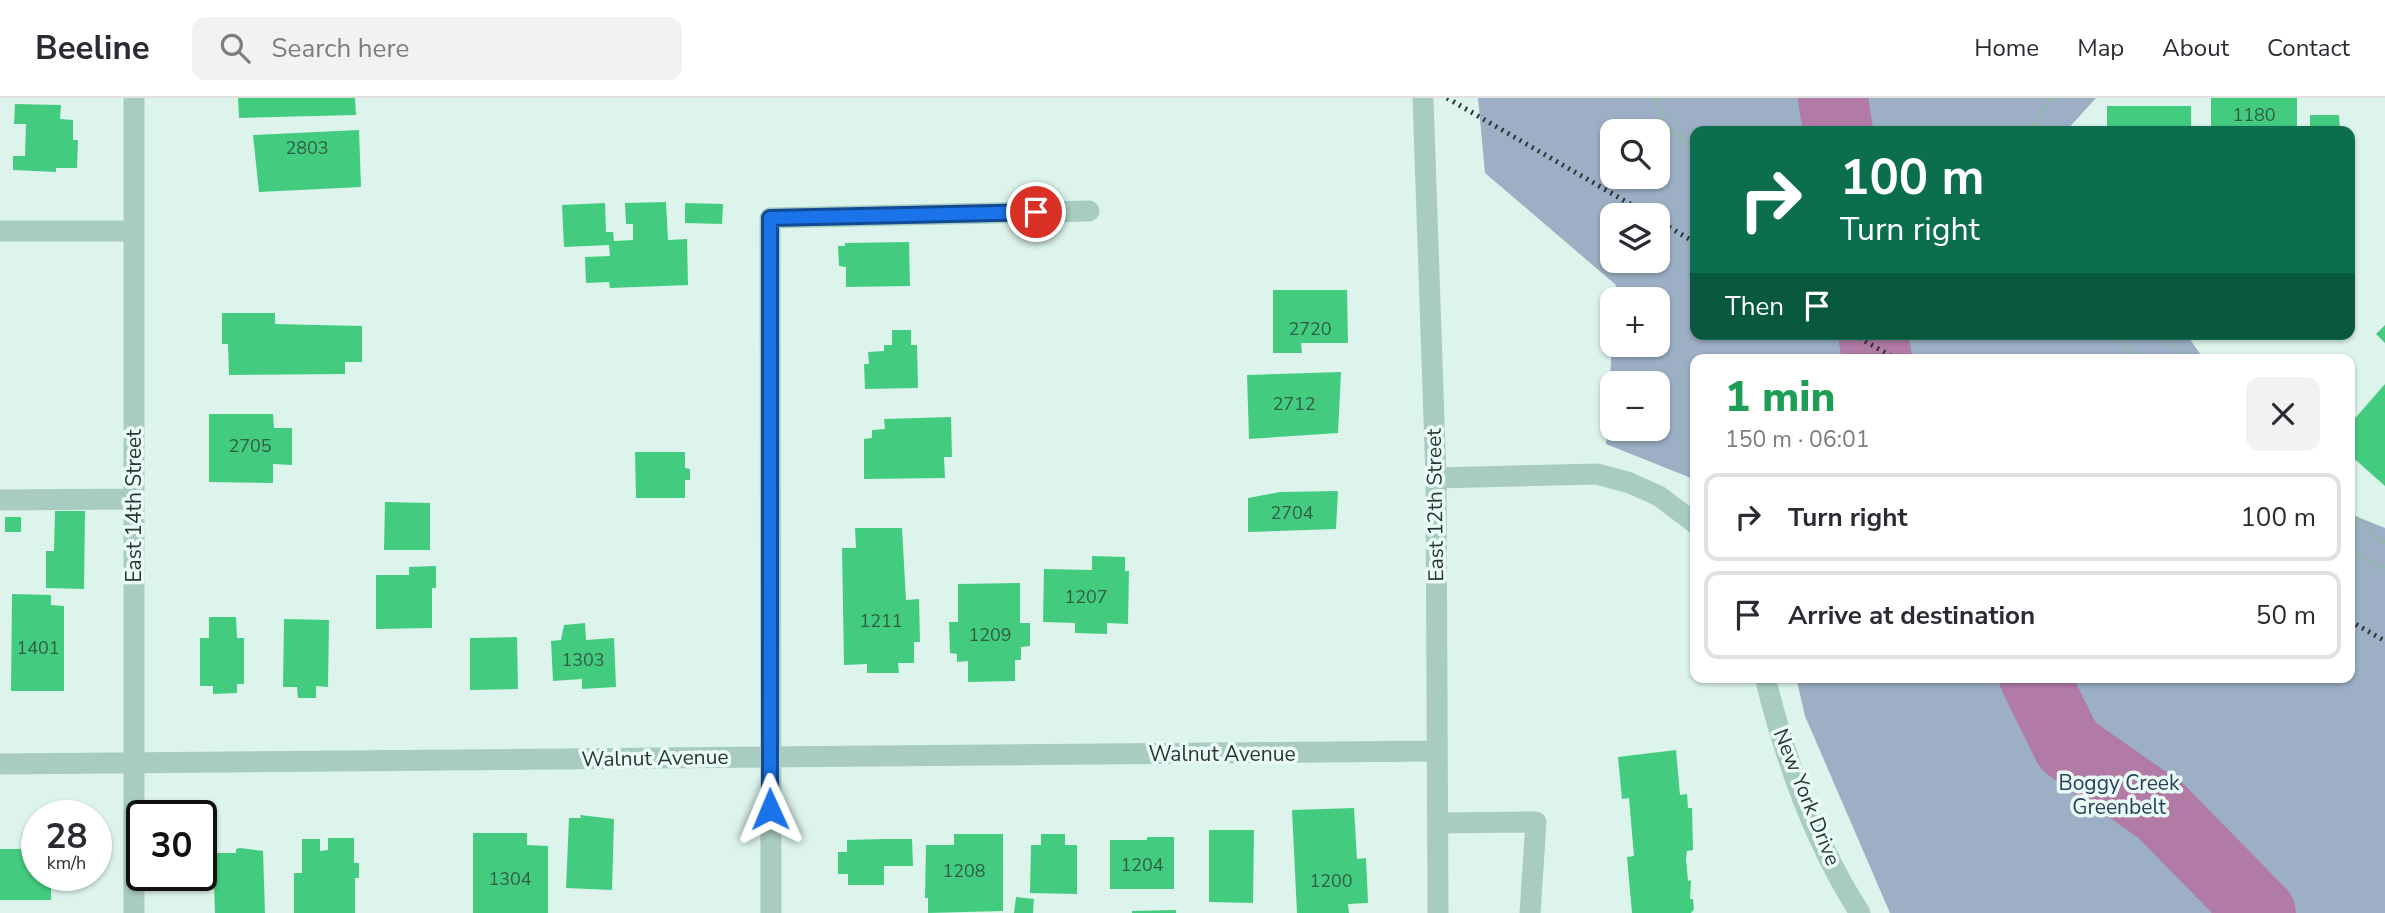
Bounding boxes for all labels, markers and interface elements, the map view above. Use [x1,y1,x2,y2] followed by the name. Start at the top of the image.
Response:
[192,17,682,80] search box
[35,26,150,71] text: Beeline
[216,29,254,67] icon: search
[272,31,409,66] text: Search here
[1974,32,2039,64] text: Home
[2077,32,2124,64] text: Map
[2162,32,2229,64] text: About
[2267,32,2350,64] text: Contact
[2232,103,2276,127] house number: 1180
[1600,119,1670,441] map controls
[1600,119,1670,189] button: search
[285,136,329,160] house number: 2803
[1840,144,1984,211] text: 100 m
[1725,154,1816,245] icon: right
[1006,182,1066,242] pin
[1017,193,1055,231] icon: arrive
[1600,203,1670,273] button: layers
[1840,208,1980,251] text: Turn right
[1600,287,1670,357] button: +
[1798,287,1836,325] icon: arrive
[1725,289,1784,324] text: Then
[1288,317,1332,341] house number: 2720
[1725,369,1835,426] text: 1 min
[1600,371,1670,441] button: −
[2246,377,2320,451] button: close
[1272,392,1316,416] house number: 2712
[1725,424,1870,455] text: 150 m · 06:01
[1420,428,1450,582] street label: East 12th Street
[120,429,148,583] street label: East 14th Street
[228,434,272,458] house number: 2705
[1729,498,1767,536] icon: right
[1788,500,1907,535] text: Turn right
[2240,500,2316,535] text: 100 m
[1270,501,1314,525] house number: 2704
[1064,585,1108,609] house number: 1207
[1729,596,1767,634] icon: arrive
[1788,598,2035,633] text: Arrive at destination
[2256,598,2316,633] text: 50 m
[859,609,903,633] house number: 1211
[968,623,1012,647] house number: 1209
[16,636,60,660] house number: 1401
[561,648,605,672] house number: 1303
[1767,724,1847,870] street label: New York Drive
[1148,740,1296,768] street label: Walnut Avenue
[581,743,729,773] street label: Walnut Avenue
[2058,769,2180,821] park label: Boggy Creek Greenbelt
[733,772,807,846] position arrow
[126,800,217,891] speed limit sign: 30
[45,813,88,860] text: 28
[47,851,86,875] text: km/h
[1120,853,1164,877] house number: 1204
[942,859,986,883] house number: 1208
[488,867,532,891] house number: 1304
[1309,869,1353,893] house number: 1200

